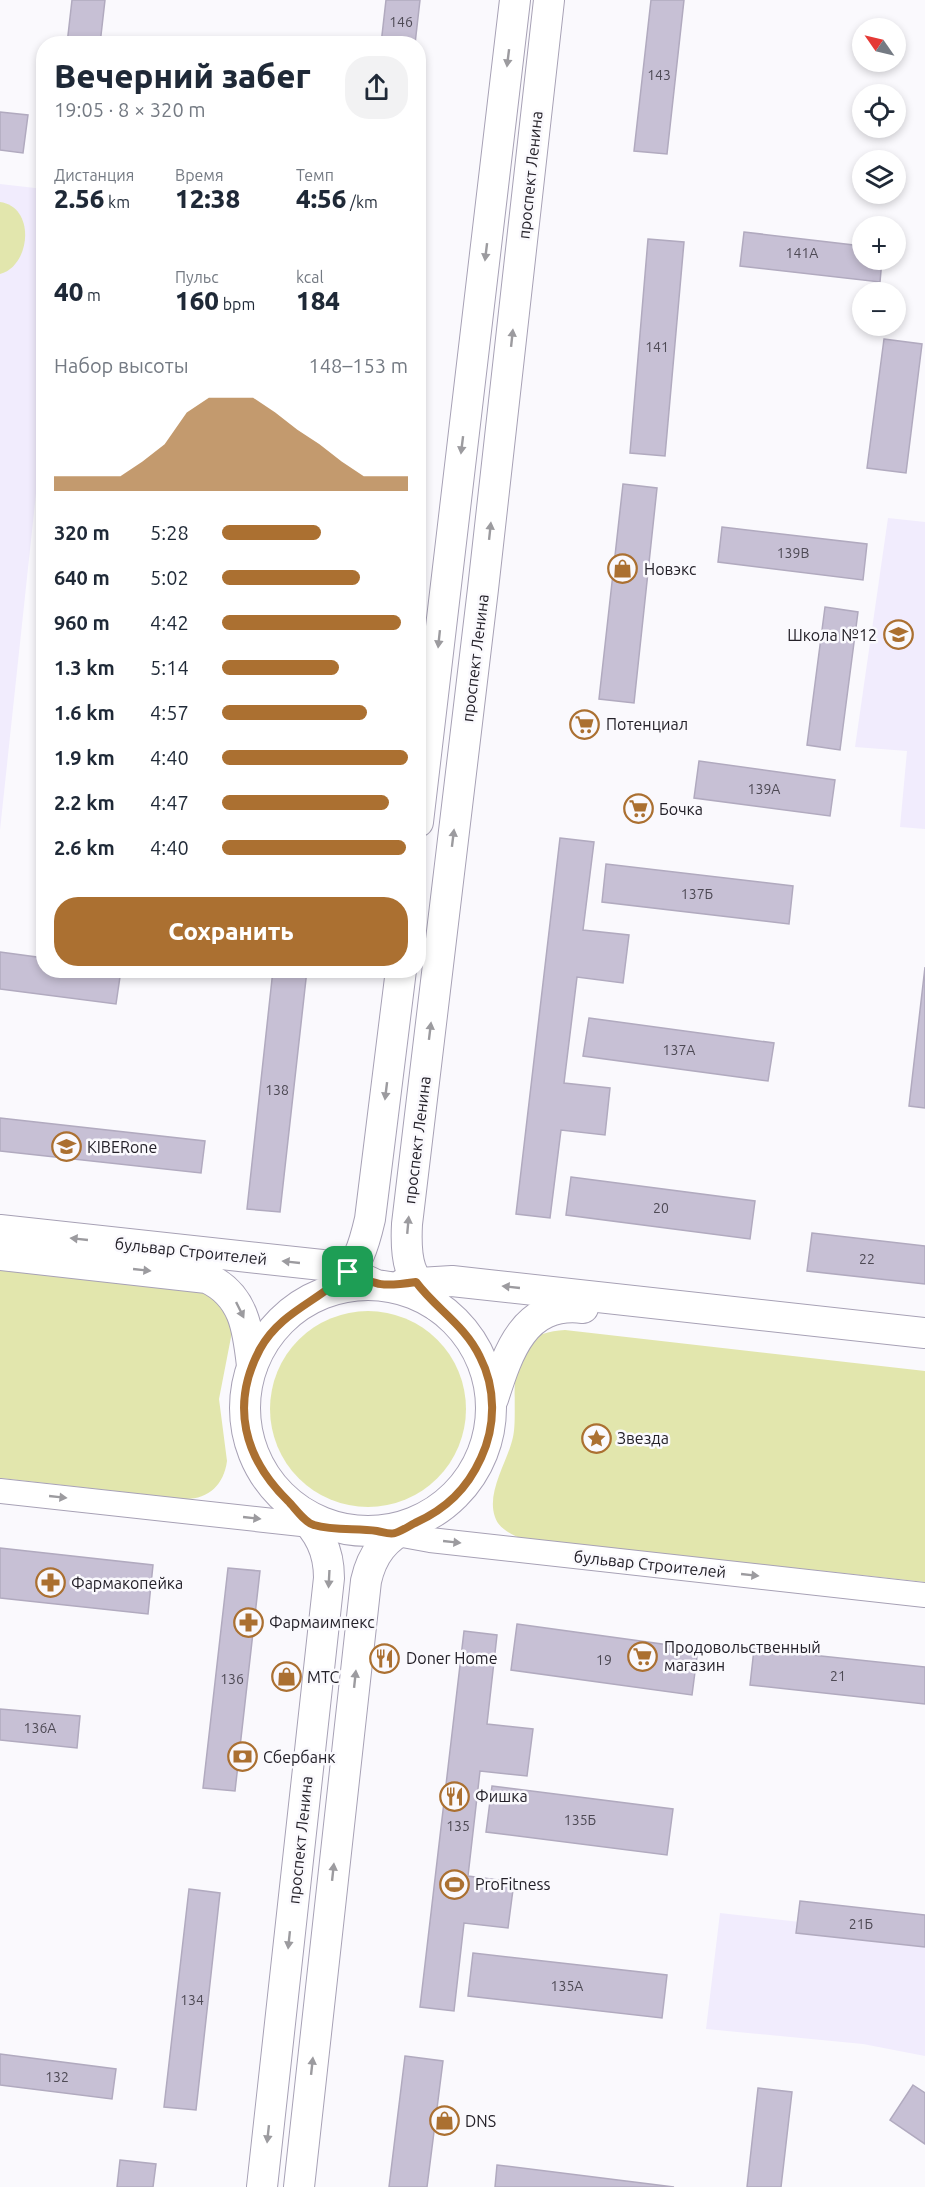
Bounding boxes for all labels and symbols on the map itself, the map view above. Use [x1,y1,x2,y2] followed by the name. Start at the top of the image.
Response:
[389,14,413,30] house number: 146
[852,18,906,72] north arrow
[503,49,513,68] one-way arrow
[647,67,671,83] house number: 143
[514,110,546,240] street label: проспект Ленина
[481,242,490,261] one-way arrow
[786,245,818,261] house number: 141А
[507,328,516,347] one-way arrow
[645,339,669,355] house number: 141
[457,436,466,455] one-way arrow
[485,522,495,541] one-way arrow
[777,545,809,561] house number: 139В
[607,553,639,585] shop icon: Новэкс
[644,560,697,578] place label: Новэкс
[458,593,492,723] street label: проспект Ленина
[882,619,914,651] school or university icon: Школа №12
[787,626,877,644] place label: Школа №12
[434,630,444,649] one-way arrow
[569,708,601,740] supermarket icon: Потенциал
[606,715,688,733] place label: Потенциал
[748,781,780,797] house number: 139А
[622,793,654,825] supermarket icon: Бочка
[659,800,703,818] place label: Бочка
[448,828,458,847] one-way arrow
[681,886,713,902] house number: 137Б
[425,1022,435,1041] one-way arrow
[663,1042,695,1058] house number: 137А
[400,1075,434,1205] street label: проспект Ленина
[265,1082,289,1098] house number: 138
[381,1082,390,1101] one-way arrow
[50,1131,82,1163] school or university icon: KIBERone
[87,1138,157,1156] place label: KIBERone
[653,1200,669,1216] house number: 20
[403,1215,413,1234] one-way arrow
[69,1234,88,1244] one-way arrow
[114,1234,268,1268] street label: бульвар Строителей
[322,1246,373,1297] pin
[859,1251,875,1267] house number: 22
[281,1257,300,1267] one-way arrow
[132,1265,151,1275] one-way arrow
[502,1282,521,1292] one-way arrow
[235,1301,245,1319] one-way arrow
[580,1422,612,1454] place icon: Звезда
[617,1429,669,1447] place label: Звезда
[49,1492,68,1502] one-way arrow
[243,1514,262,1523] one-way arrow
[442,1537,461,1547] one-way arrow
[573,1547,727,1581] street label: бульвар Строителей
[34,1567,66,1599] pharmacy icon: Фармакопейка
[324,1570,333,1589] one-way arrow
[740,1570,759,1580] one-way arrow
[71,1574,183,1592] place label: Фармакопейка
[232,1606,264,1638] pharmacy icon: Фармаимпекс
[269,1613,375,1631] place label: Фармаимпекс
[664,1638,821,1674] place label: Продовольственный магазин
[627,1640,659,1672] supermarket icon: Продовольственный магазин
[369,1642,401,1674] restaurant icon: Doner Home
[406,1649,498,1667] place label: Doner Home
[596,1652,612,1668] house number: 19
[270,1661,302,1693] shop icon: МТС
[307,1668,340,1686] place label: МТС
[830,1668,846,1684] house number: 21
[350,1669,360,1688] one-way arrow
[220,1671,244,1687] house number: 136
[24,1720,56,1736] house number: 136А
[226,1741,258,1773] bank icon: Сбербанк
[263,1748,336,1766] place label: Сбербанк
[284,1775,316,1905] street label: проспект Ленина
[438,1780,470,1812] restaurant icon: Фишка
[475,1787,528,1805] place label: Фишка
[564,1812,596,1828] house number: 135Б
[446,1818,470,1834] house number: 135
[329,1863,338,1882] one-way arrow
[438,1868,470,1900] sports icon: ProFitness
[475,1875,550,1893] place label: ProFitness
[849,1916,873,1932] house number: 21Б
[284,1931,294,1950] one-way arrow
[551,1978,583,1994] house number: 135А
[180,1992,204,2008] house number: 134
[307,2057,317,2076] one-way arrow
[45,2069,69,2085] house number: 132
[428,2105,460,2137] shop icon: DNS
[465,2112,496,2130] place label: DNS
[263,2125,272,2144] one-way arrow

